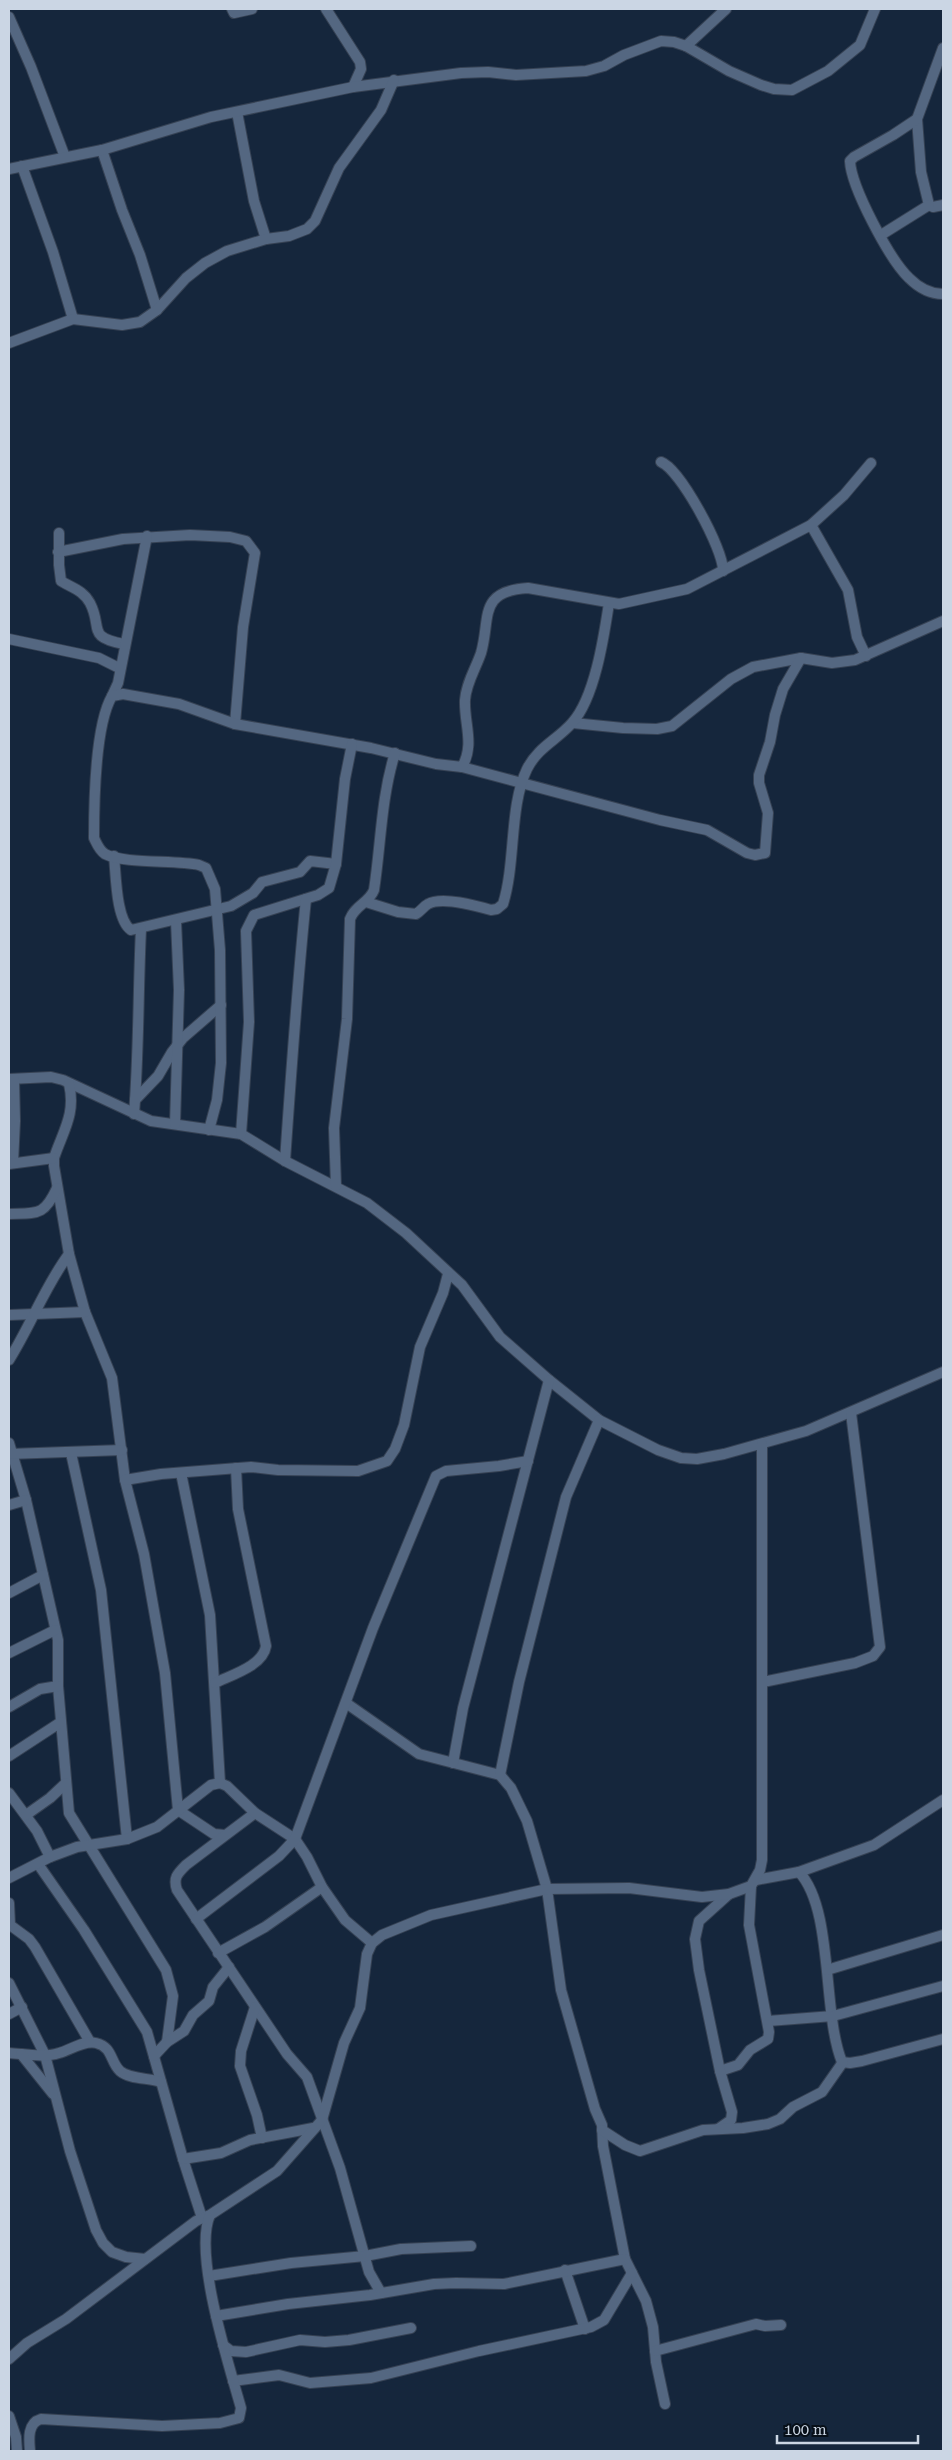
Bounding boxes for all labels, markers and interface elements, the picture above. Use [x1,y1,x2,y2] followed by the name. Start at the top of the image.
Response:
[777,2412,918,2444] scale bar
[784,2421,827,2439] text: 100 m

